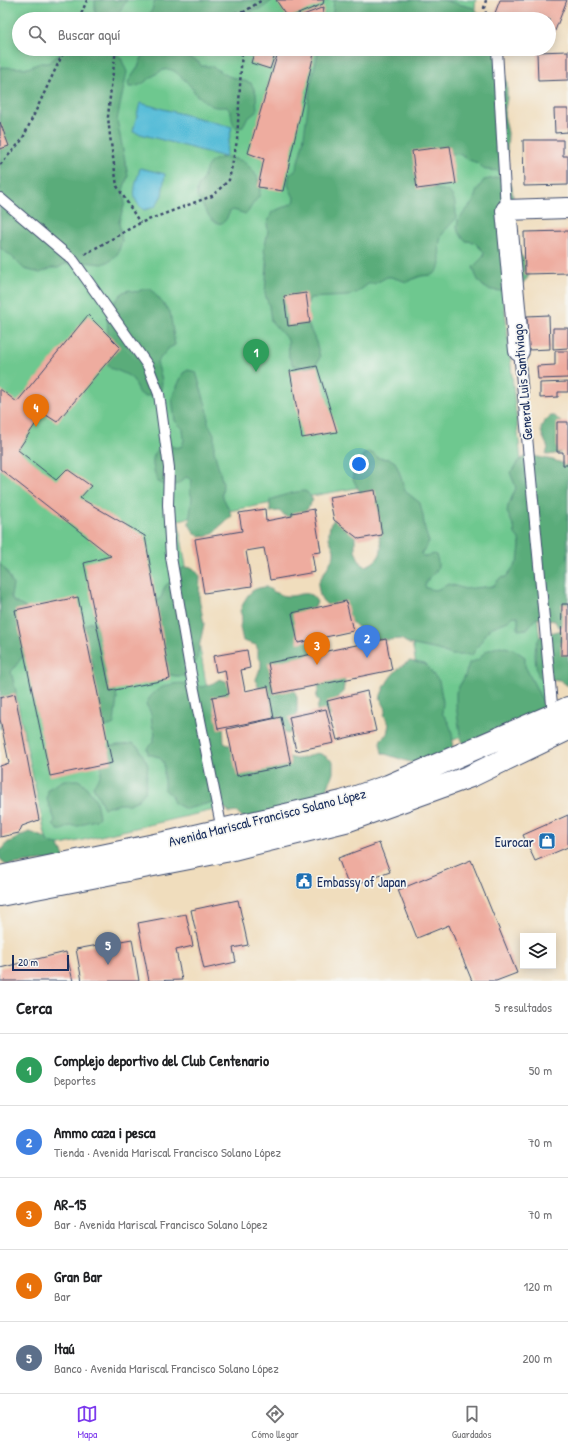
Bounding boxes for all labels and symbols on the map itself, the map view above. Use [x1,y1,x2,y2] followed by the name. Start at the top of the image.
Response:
[507,323,538,441] street label: General Luis Santiviago
[243,339,269,372] pin: 1
[23,394,49,427] pin: 4
[349,454,369,474] your location
[354,625,380,658] pin: 2
[304,632,330,665] pin: 3
[166,783,368,852] street label: Avenida Mariscal Francisco Solano López
[537,831,557,851] shop icon: Eurocar
[495,832,535,851] place label: Eurocar
[294,871,314,891] public building icon: Embassy of Japan
[317,872,406,892] place label: Embassy of Japan
[95,932,121,965] pin: 5
[12,953,69,972] scale bar

